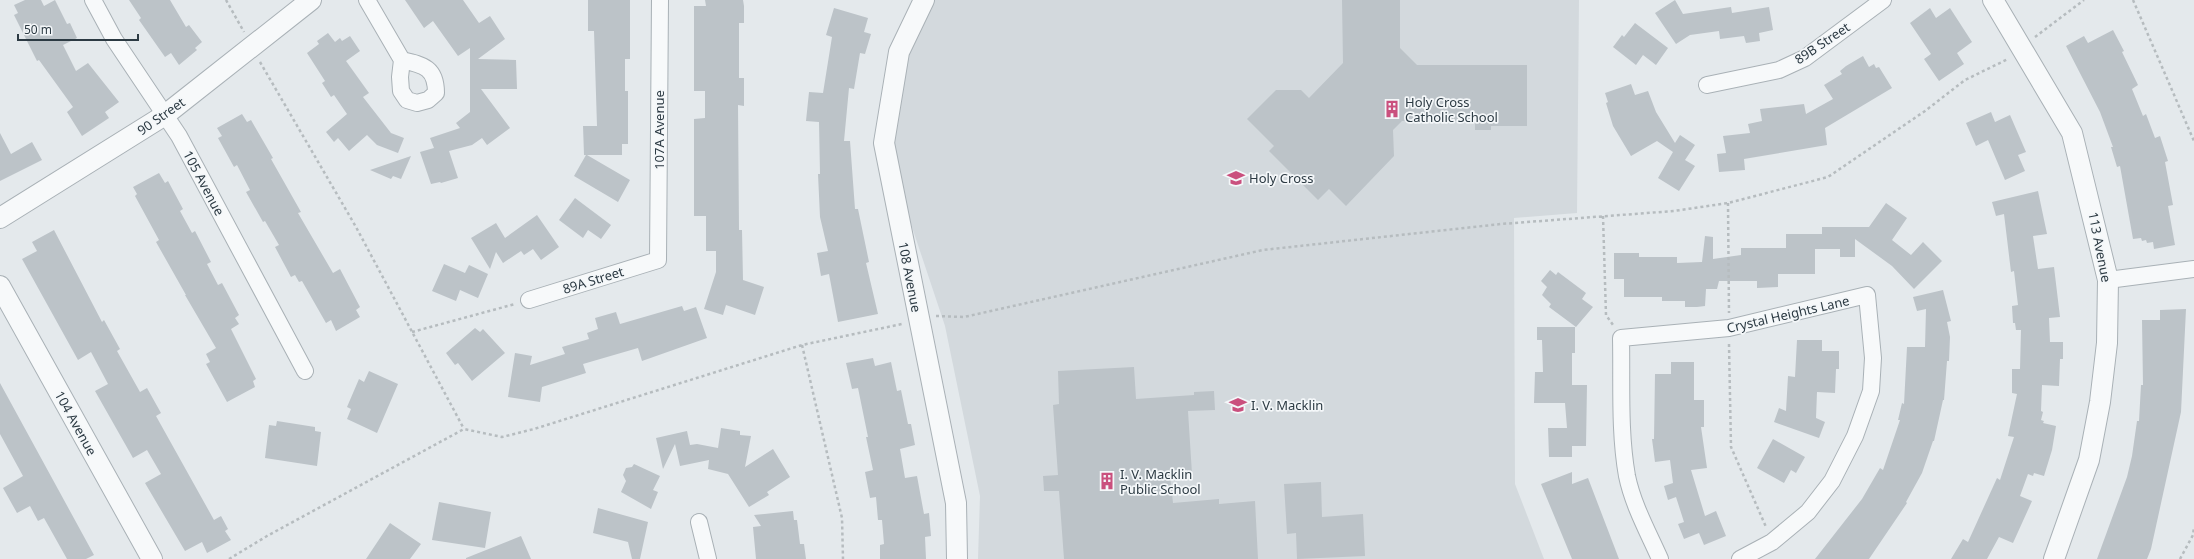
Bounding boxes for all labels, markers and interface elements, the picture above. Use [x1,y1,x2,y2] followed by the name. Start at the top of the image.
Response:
[18,16,138,42] scale bar
[1791,18,1853,68] street label: 89B Street
[24,21,52,38] text: 50 m
[650,90,668,170] street label: 107A Avenue
[133,93,189,139] street label: 90 Street
[1405,93,1498,126] place label: Holy Cross Catholic School
[1382,99,1402,119] building icon: Holy Cross Catholic School
[179,147,229,219] street label: 105 Avenue
[1226,168,1246,188] school or university icon: Holy Cross
[1249,169,1314,187] place label: Holy Cross
[2084,210,2116,284] street label: 113 Avenue
[894,240,926,314] street label: 108 Avenue
[560,262,626,298] street label: 89A Street
[1725,291,1851,337] street label: Crystal Heights Lane
[51,387,101,459] street label: 104 Avenue
[1228,395,1248,415] school or university icon: I. V. Macklin
[1251,396,1323,414] place label: I. V. Macklin
[1120,465,1201,498] place label: I. V. Macklin Public School
[1097,471,1117,491] building icon: I. V. Macklin Public School

